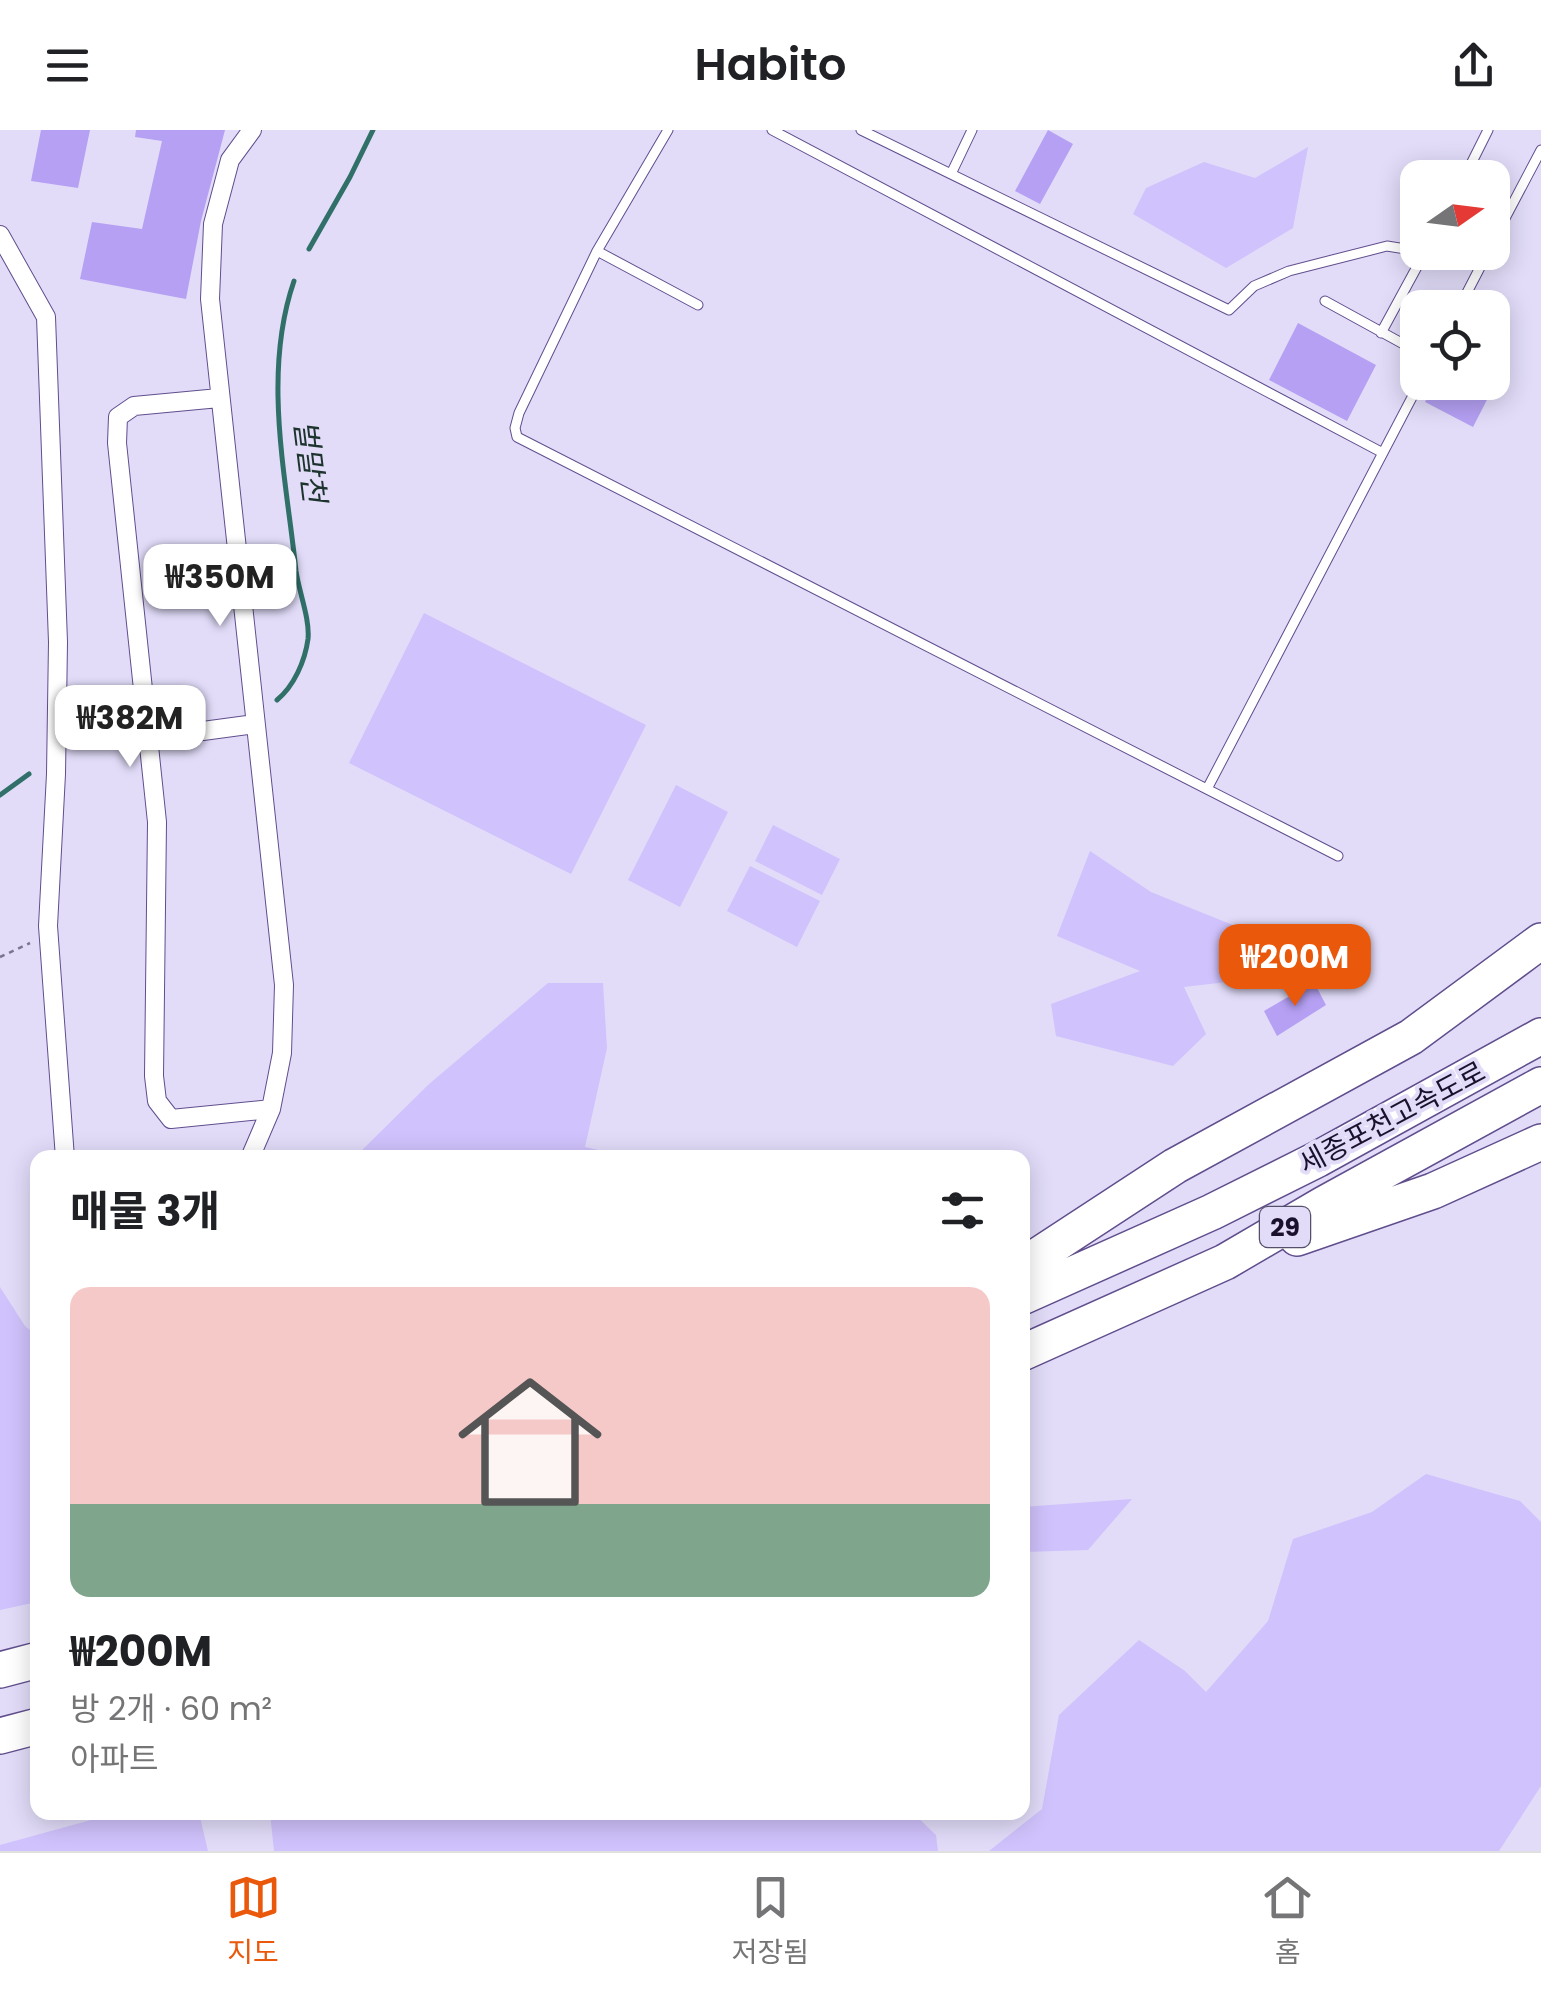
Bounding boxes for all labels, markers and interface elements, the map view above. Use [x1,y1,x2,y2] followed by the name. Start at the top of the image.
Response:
[695,33,846,96] text: Habito
[40,38,95,93] icon: menu
[1446,38,1501,93] icon: share
[1400,160,1510,270] north arrow
[1400,160,1510,400] map controls
[1400,290,1510,400] button: locate
[284,417,337,508] water label: 벌말천
[150,544,290,629] pin: ₩350M
[165,554,275,599] text: ₩350M
[60,685,200,770] pin: ₩382M
[77,695,183,740] text: ₩382M
[1225,924,1365,1009] pin: ₩200M
[1241,934,1349,979] text: ₩200M
[1292,1052,1492,1184] street label: 세종포천고속도로
[70,1182,220,1241] text: 매물 3개
[935,1183,990,1238] icon: filters
[1260,1207,1310,1247] road number: 29
[440,1352,620,1532] icon: home
[70,1622,212,1681] text: ₩200M
[70,1686,272,1731] text: 방 2개 · 60 m²
[70,1736,158,1781] text: 아파트
[226,1870,281,1974] tab: 지도
[732,1870,809,1974] tab: 저장됨
[1260,1870,1315,1974] tab: 홈

